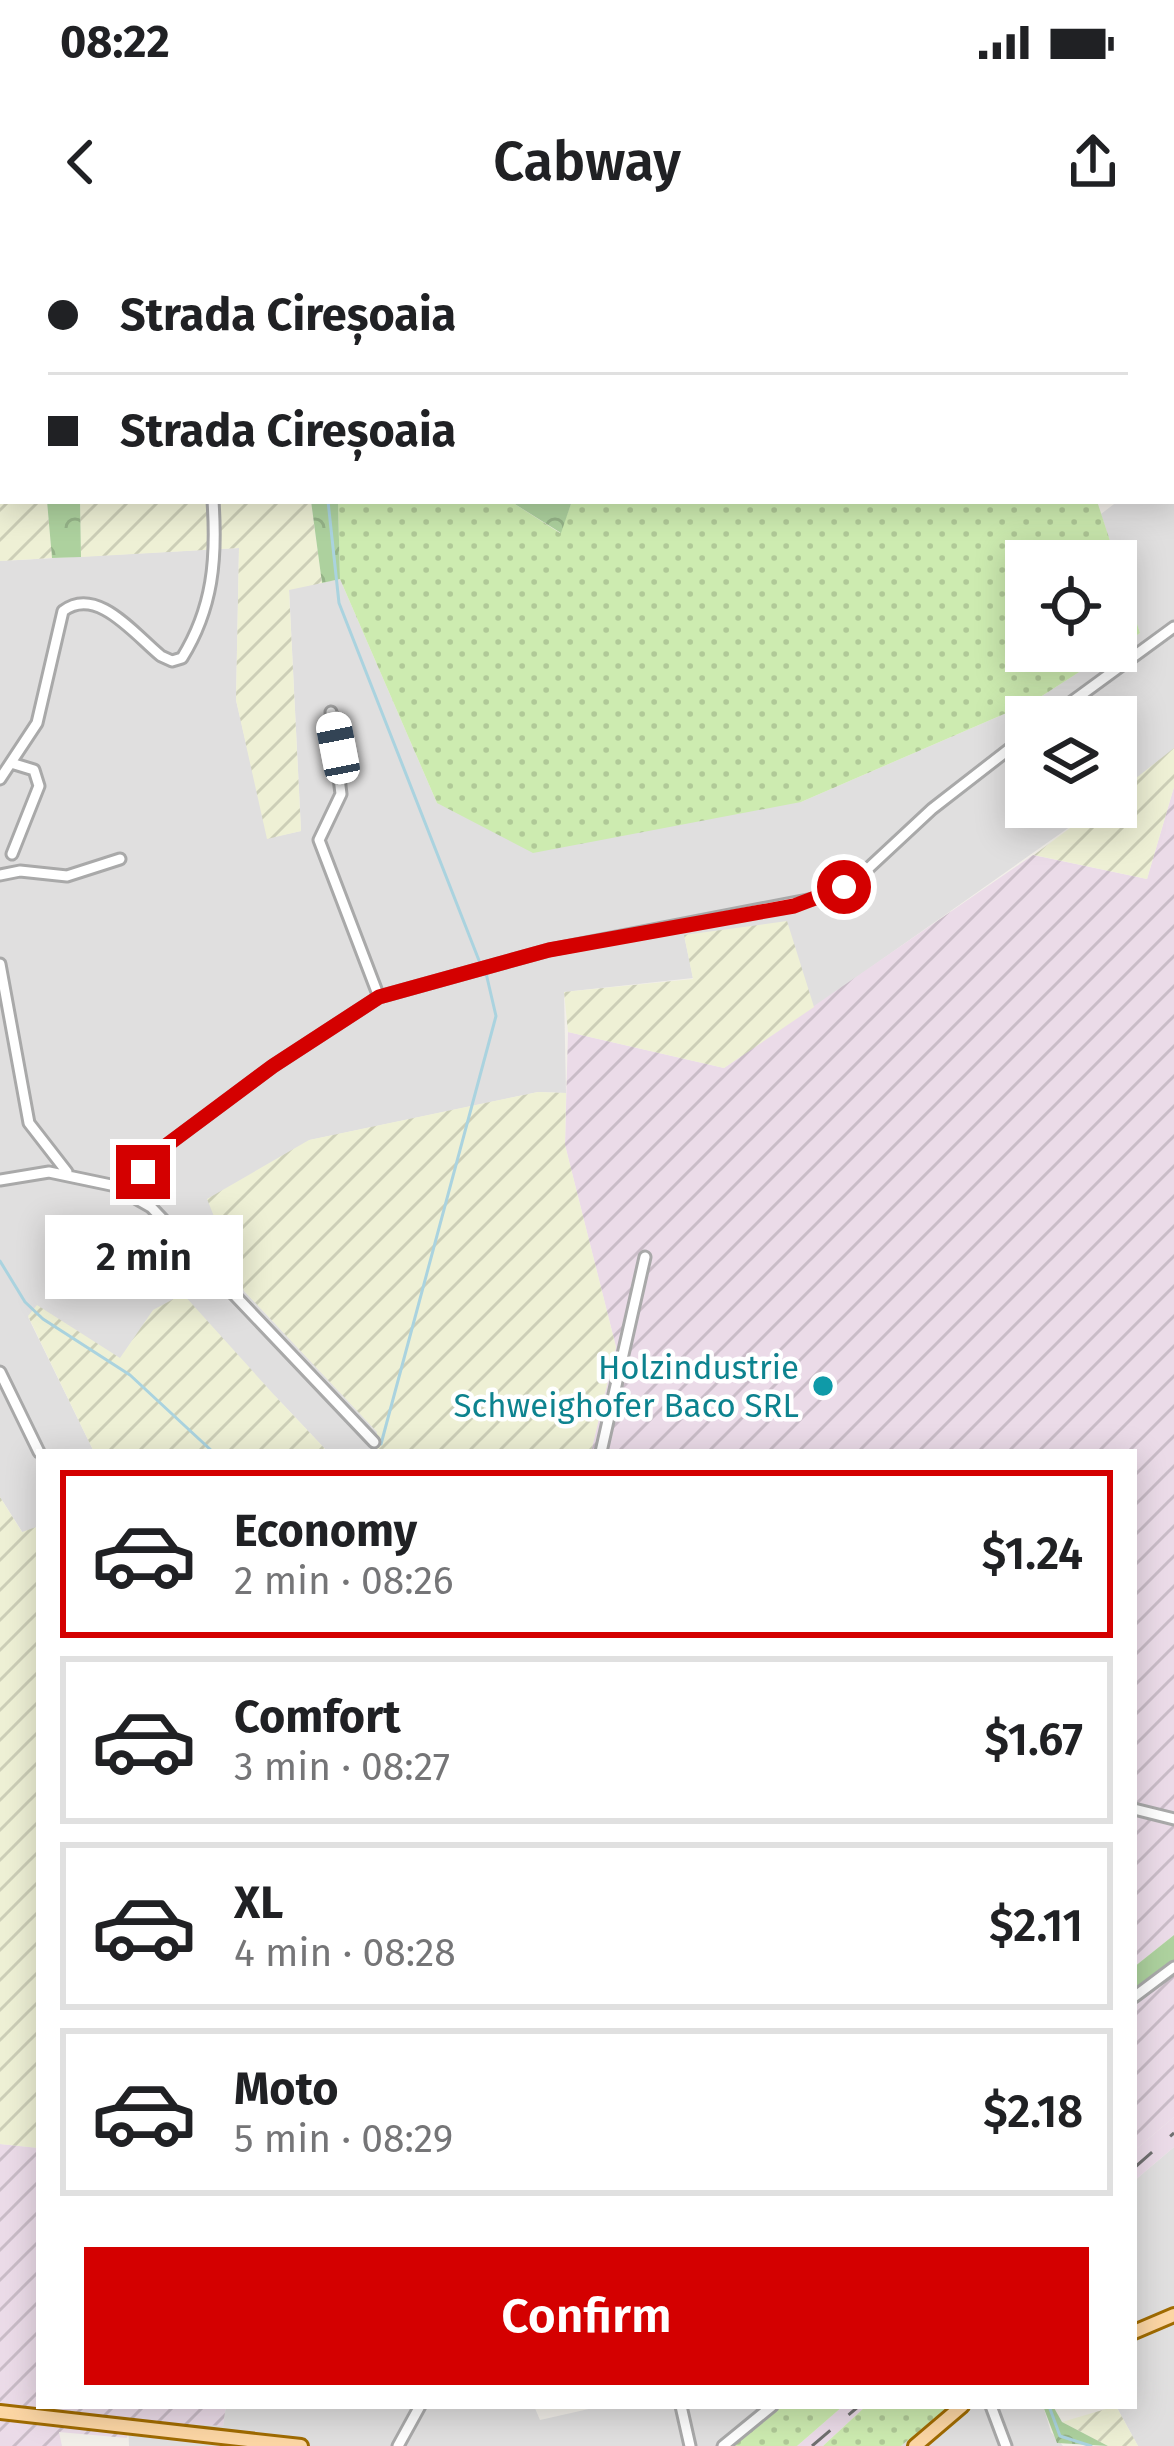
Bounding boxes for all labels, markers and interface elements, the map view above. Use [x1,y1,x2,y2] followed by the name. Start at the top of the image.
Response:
[60,15,170,69] text: 08:22
[48,129,114,195] icon: back
[1060,129,1126,195] icon: share
[493,130,681,194] text: Cabway
[120,288,456,342] text: Strada Cireșoaia
[120,404,456,458] text: Strada Cireșoaia
[1005,540,1137,828] map controls
[1005,540,1137,672] button: locate
[1005,696,1137,828] button: layers
[313,709,363,787] car
[817,860,871,914] route start
[116,1145,170,1199] route end
[44,1214,242,1298] callout: 2 min
[96,1234,192,1280] text: 2 min
[453,1348,799,1426] place label: Holzindustrie Schweighofer Baco SRL
[810,1373,836,1399] marker: Holzindustrie Schweighofer Baco SRL
[90,1500,198,1608] icon: car
[234,1504,417,1558] text: Economy
[982,1527,1083,1581] text: $1.24
[234,1558,454,1604] text: 2 min · 08:26
[90,1686,198,1794] icon: car
[234,1690,401,1744] text: Comfort
[984,1713,1083,1767] text: $1.67
[234,1744,450,1790] text: 3 min · 08:27
[90,1872,198,1980] icon: car
[234,1876,283,1930] text: XL
[989,1899,1083,1953] text: $2.11
[234,1930,456,1976] text: 4 min · 08:28
[90,2058,198,2166] icon: car
[234,2062,339,2116] text: Moto
[983,2085,1083,2139] text: $2.18
[234,2116,453,2162] text: 5 min · 08:29
[84,2247,1089,2385] button: Confirm

